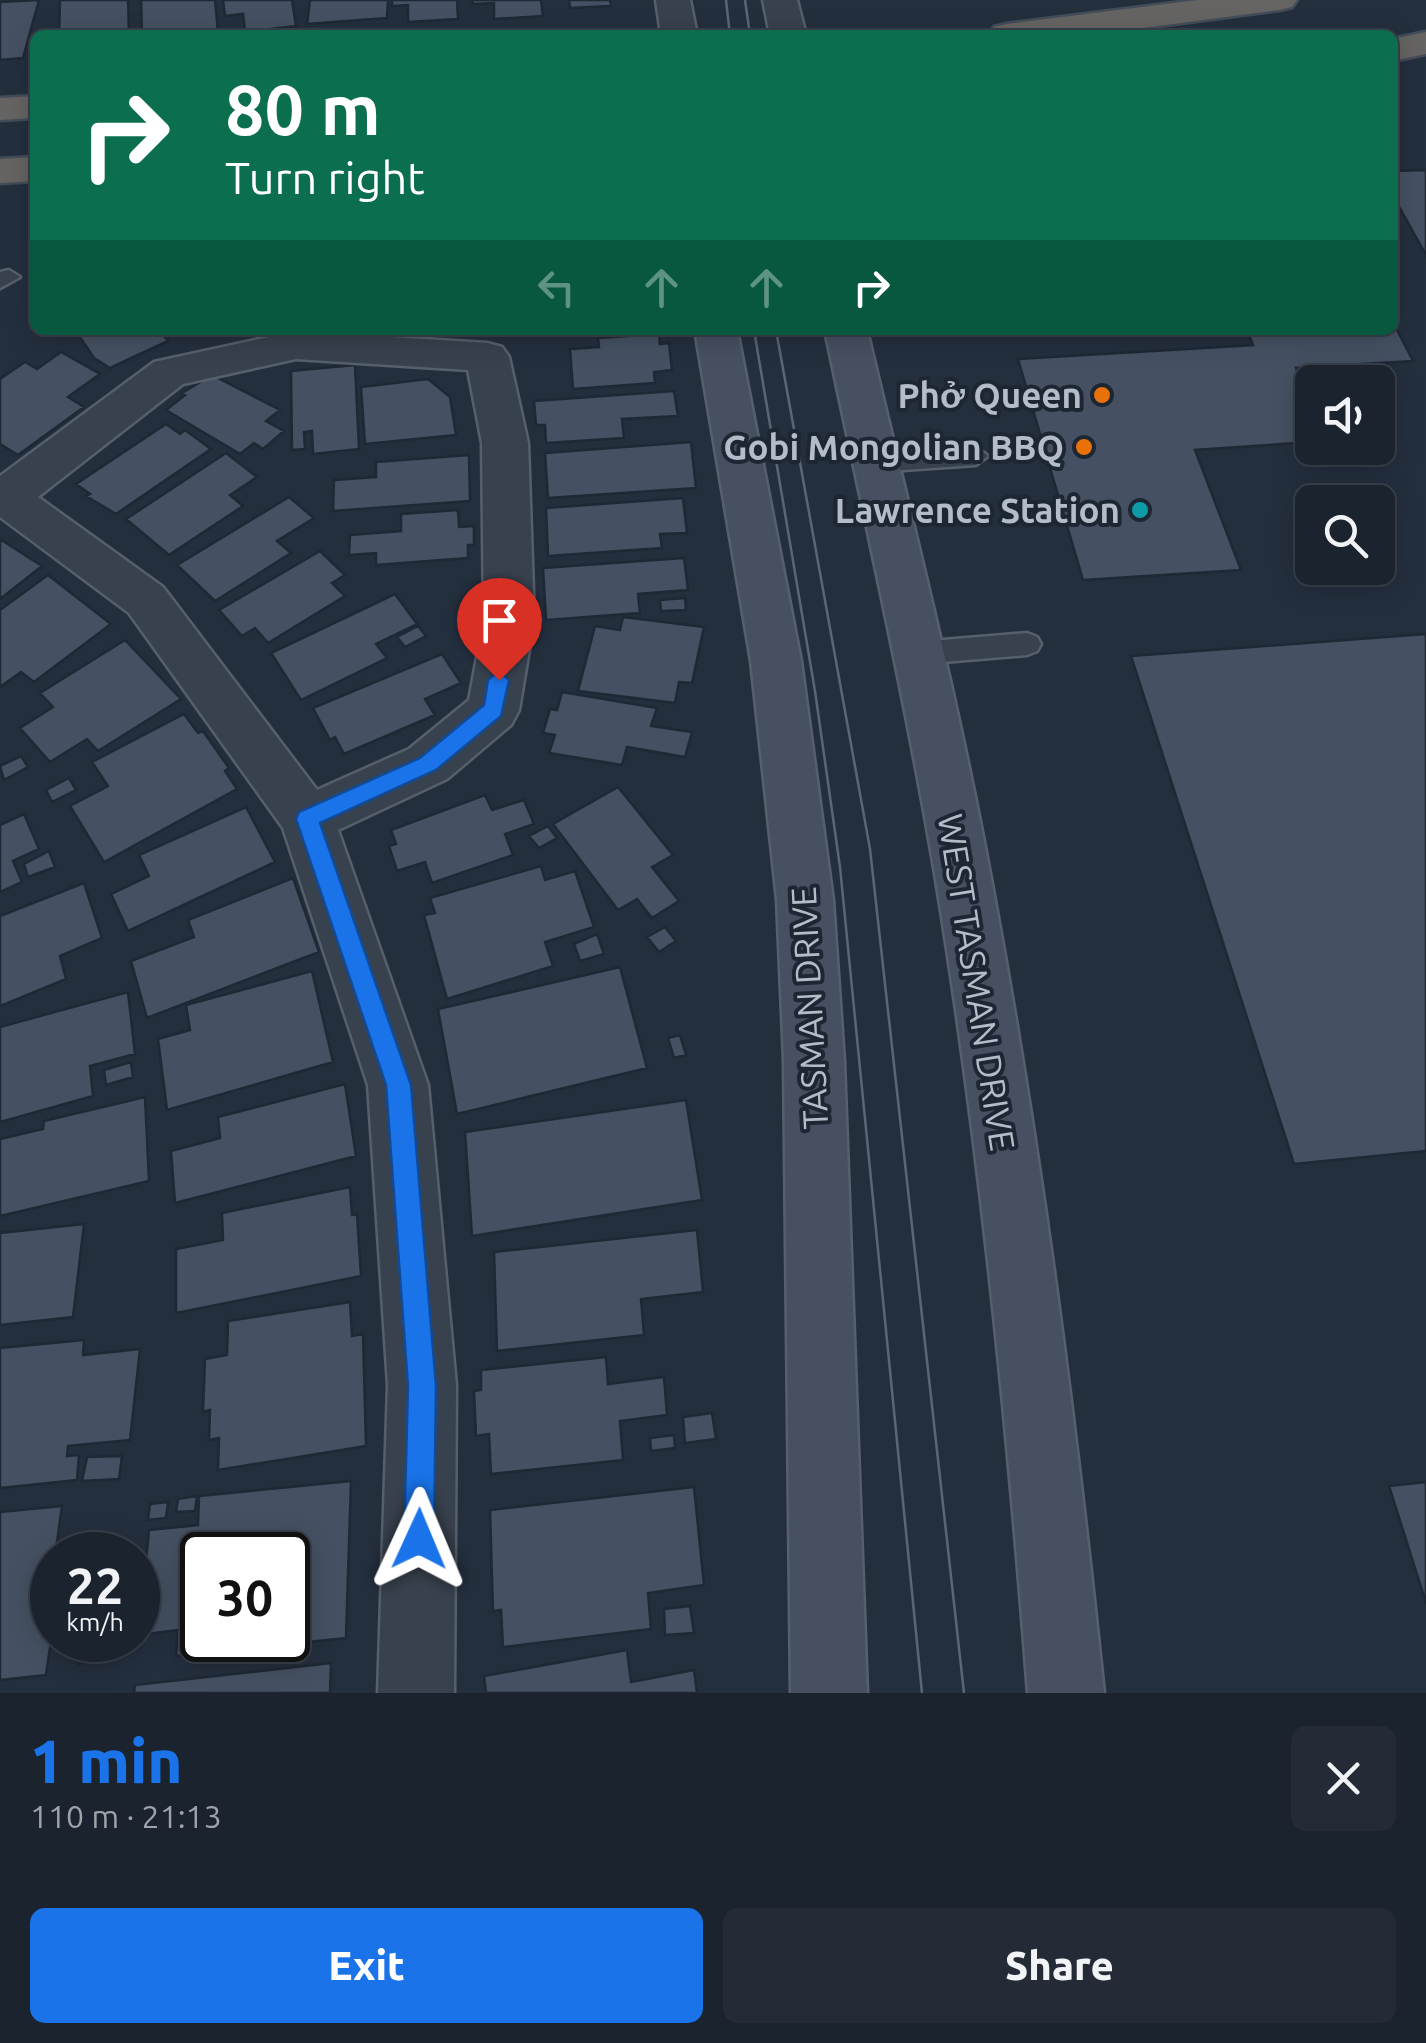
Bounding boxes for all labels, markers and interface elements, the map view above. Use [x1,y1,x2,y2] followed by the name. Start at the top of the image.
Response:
[60,70,190,200] icon: right
[225,70,381,148] text: 80 m
[225,152,425,203] text: Turn right
[529,260,584,315] icon: left
[634,260,689,315] icon: ahead
[739,260,794,315] icon: ahead
[844,260,899,315] icon: right
[1295,365,1395,585] map controls
[1295,365,1395,465] button: sound
[897,375,1082,415] place label: Phở Queen
[1091,384,1113,406] marker: Phở Queen
[723,427,1064,467] place label: Gobi Mongolian BBQ
[1073,436,1095,458] marker: Gobi Mongolian BBQ
[1295,485,1395,585] button: search
[835,490,1120,530] place label: Lawrence Station
[1129,499,1151,521] marker: Lawrence Station
[457,578,542,681] pin
[472,593,527,648] icon: arrive
[931,811,1023,1153] street label: WEST TASMAN DRIVE
[783,886,835,1130] street label: TASMAN DRIVE
[367,1487,471,1591] position arrow
[180,1532,310,1662] speed limit sign: 30
[67,1557,123,1613] text: 22
[66,1608,124,1636] text: km/h
[1291,1726,1396,1831] button: close
[30,1727,183,1794] text: 1 min
[30,1798,222,1834] text: 110 m · 21:13
[30,1908,703,2023] button: Exit
[723,1908,1396,2023] button: Share

